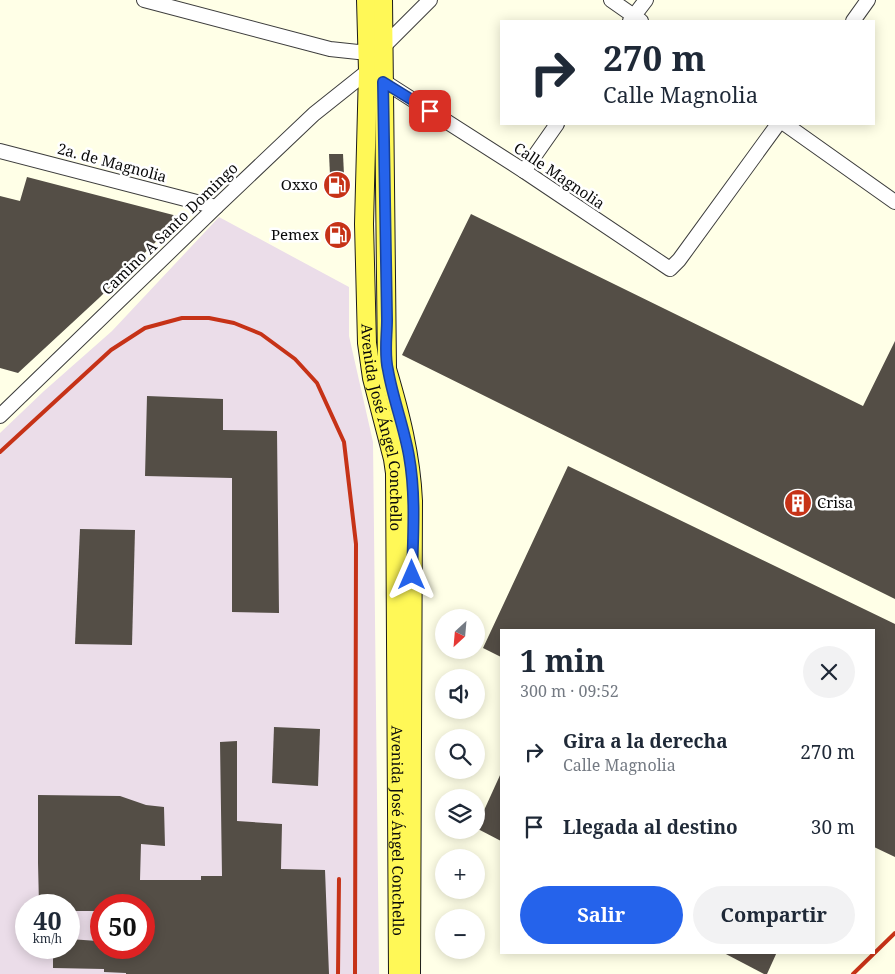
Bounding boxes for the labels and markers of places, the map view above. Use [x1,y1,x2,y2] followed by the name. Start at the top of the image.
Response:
[409,90,451,132] pin
[322,170,352,200] fuel station icon: Oxxo
[281,174,318,194] place label: Oxxo
[323,220,353,250] fuel station icon: Pemex
[271,224,319,244] place label: Pemex
[783,488,813,518] building icon: Crisa
[817,492,853,512] place label: Crisa

